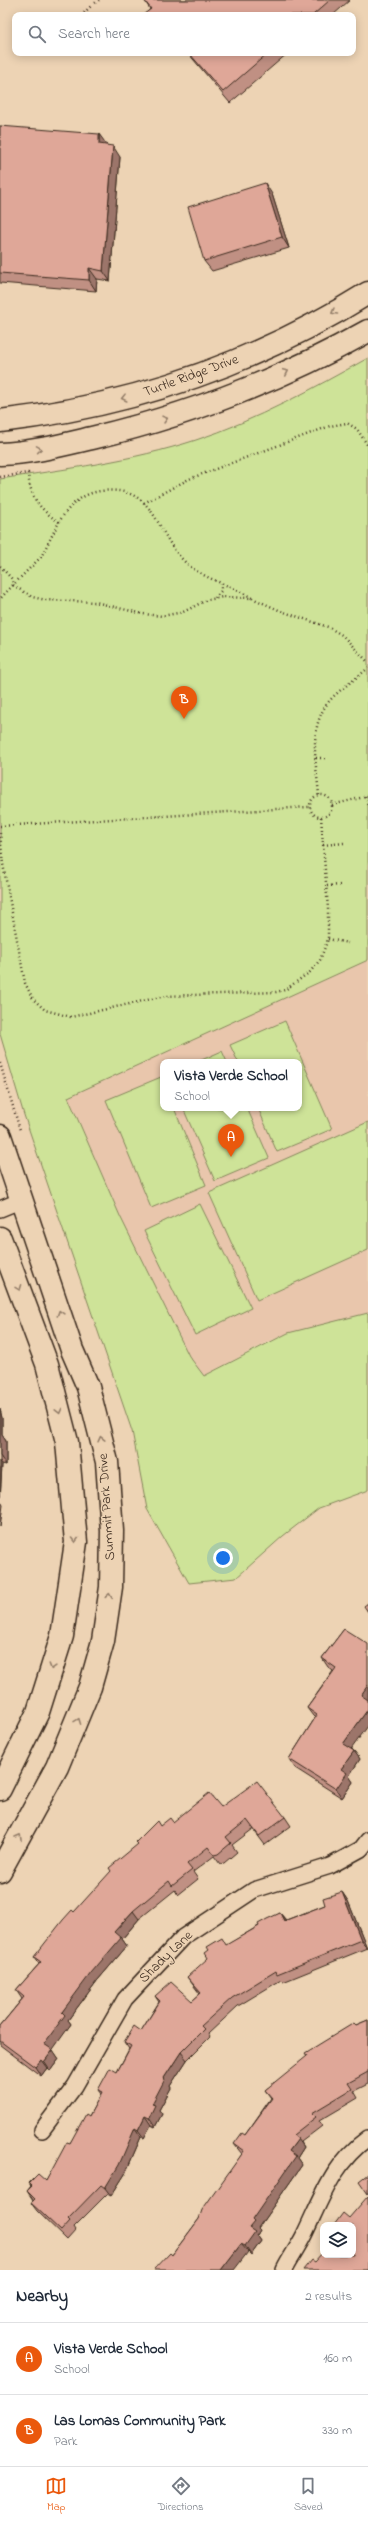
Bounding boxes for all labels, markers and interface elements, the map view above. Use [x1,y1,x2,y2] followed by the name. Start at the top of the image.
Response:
[12,12,356,56] search box
[26,23,48,45] icon: search
[58,23,130,45] text: Search here
[331,308,338,315] one-way arrow
[141,349,242,404] street label: Turtle Ridge Drive
[282,369,289,377] one-way arrow
[121,394,127,402] one-way arrow
[161,415,168,424] one-way arrow
[35,445,42,454] one-way arrow
[171,686,197,719] pin: B
[160,1059,302,1111] popup
[174,1065,288,1087] text: Vista Verde School
[174,1087,210,1106] text: School
[218,1124,244,1157] pin: A
[14,1284,22,1291] one-way arrow
[56,1310,65,1317] one-way arrow
[54,1407,63,1414] one-way arrow
[97,1435,106,1442] one-way arrow
[93,1452,121,1561] street label: Summit Park Drive
[71,1537,79,1543] one-way arrow
[213,1548,233,1568] your location
[104,1593,113,1599] one-way arrow
[48,1664,57,1671] one-way arrow
[73,1718,81,1725] one-way arrow
[15,1834,22,1841] one-way arrow
[134,1925,199,1989] street label: Shady Lane
[320,2222,356,2258] map controls
[320,2222,356,2258] button: layers
[16,2284,68,2309] text: Nearby
[305,2287,352,2306] text: 2 results
[54,2338,167,2360] text: Vista Verde School
[25,2349,33,2368] text: A
[323,2349,352,2368] text: 160 m
[54,2360,90,2379] text: School
[54,2410,226,2432] text: Las Lomas Community Park
[25,2421,33,2440] text: B
[322,2421,352,2440] text: 330 m
[54,2432,78,2451] text: Park
[45,2475,67,2515] tab: Map
[158,2475,204,2515] tab: Directions
[294,2475,323,2515] tab: Saved

